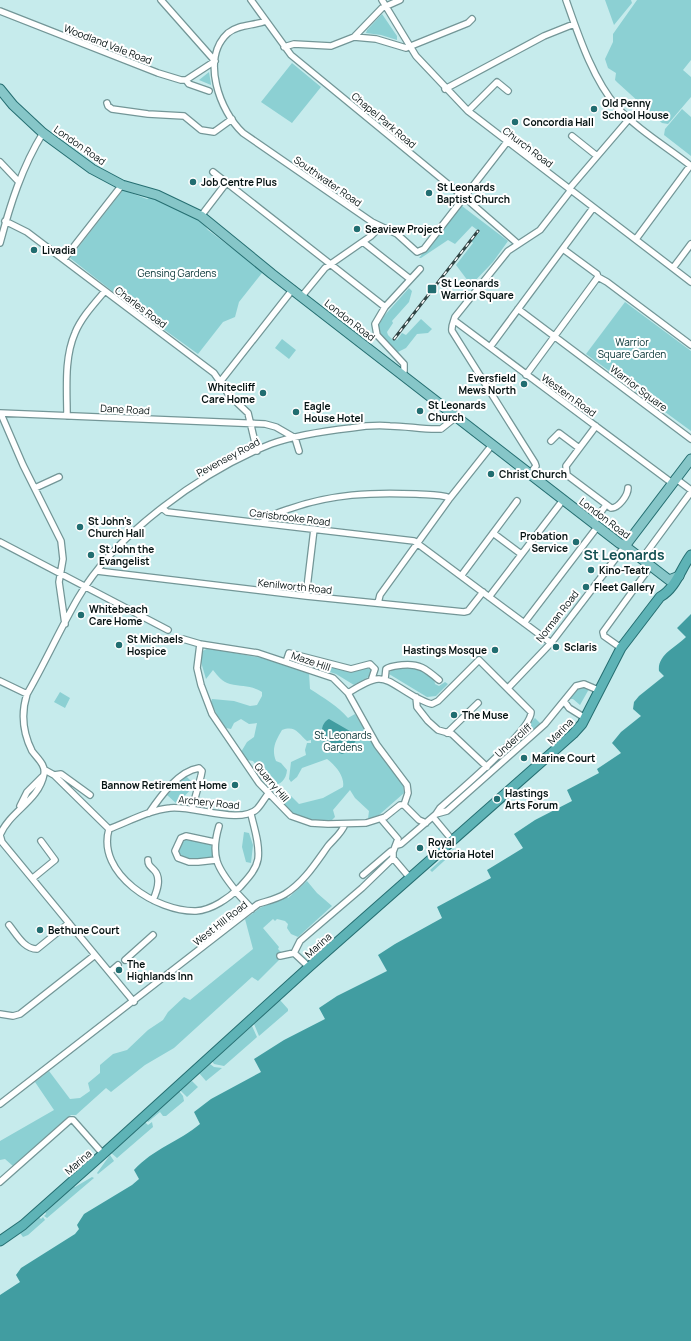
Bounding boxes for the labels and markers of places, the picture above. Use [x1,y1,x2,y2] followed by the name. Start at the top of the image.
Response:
[602,96,669,122] place label: Old Penny School House
[589,104,599,114] marker: Old Penny School House
[523,115,594,129] place label: Concordia Hall
[510,117,520,127] marker: Concordia Hall
[201,175,278,189] place label: Job Centre Plus
[188,177,198,187] marker: Job Centre Plus
[437,180,510,206] place label: St Leonards Baptist Church
[424,188,434,198] marker: St Leonards Baptist Church
[365,222,443,236] place label: Seaview Project
[352,224,362,234] marker: Seaview Project
[42,243,76,257] place label: Livadia
[29,245,39,255] marker: Livadia
[441,276,514,302] place label: St Leonards Warrior Square
[426,283,438,295] marker: St Leonards Warrior Square
[458,371,516,397] place label: Eversfield Mews North
[519,379,529,389] marker: Eversfield Mews North
[202,380,256,406] place label: Whitecliff Care Home
[258,388,268,398] marker: Whitecliff Care Home
[428,398,487,424] place label: St Leonards Church
[304,399,363,425] place label: Eagle House Hotel
[415,406,425,416] marker: St Leonards Church
[291,407,301,417] marker: Eagle House Hotel
[499,467,567,481] place label: Christ Church
[486,469,496,479] marker: Christ Church
[88,514,144,540] place label: St John's Church Hall
[75,522,85,532] marker: St John's Church Hall
[520,529,568,555] place label: Probation Service
[571,537,581,547] marker: Probation Service
[99,542,154,568] place label: St John the Evangelist
[86,550,96,560] marker: St John the Evangelist
[599,563,649,577] place label: Kino-Teatr
[586,565,596,575] marker: Kino-Teatr
[594,580,655,594] place label: Fleet Gallery
[581,582,591,592] marker: Fleet Gallery
[89,602,148,628] place label: Whitebeach Care Home
[76,610,86,620] marker: Whitebeach Care Home
[127,632,184,658] place label: St Michaels Hospice
[114,640,124,650] marker: St Michaels Hospice
[564,640,598,654] place label: Sclaris
[551,642,561,652] marker: Sclaris
[403,643,487,657] place label: Hastings Mosque
[490,645,500,655] marker: Hastings Mosque
[462,708,509,722] place label: The Muse
[449,710,459,720] marker: The Muse
[532,751,595,765] place label: Marine Court
[519,753,529,763] marker: Marine Court
[101,778,227,792] place label: Bannow Retirement Home
[230,780,240,790] marker: Bannow Retirement Home
[505,786,558,812] place label: Hastings Arts Forum
[492,794,502,804] marker: Hastings Arts Forum
[428,835,494,861] place label: Royal Victoria Hotel
[415,843,425,853] marker: Royal Victoria Hotel
[48,923,120,937] place label: Bethune Court
[35,925,45,935] marker: Bethune Court
[127,957,193,983] place label: The Highlands Inn
[114,965,124,975] marker: The Highlands Inn

